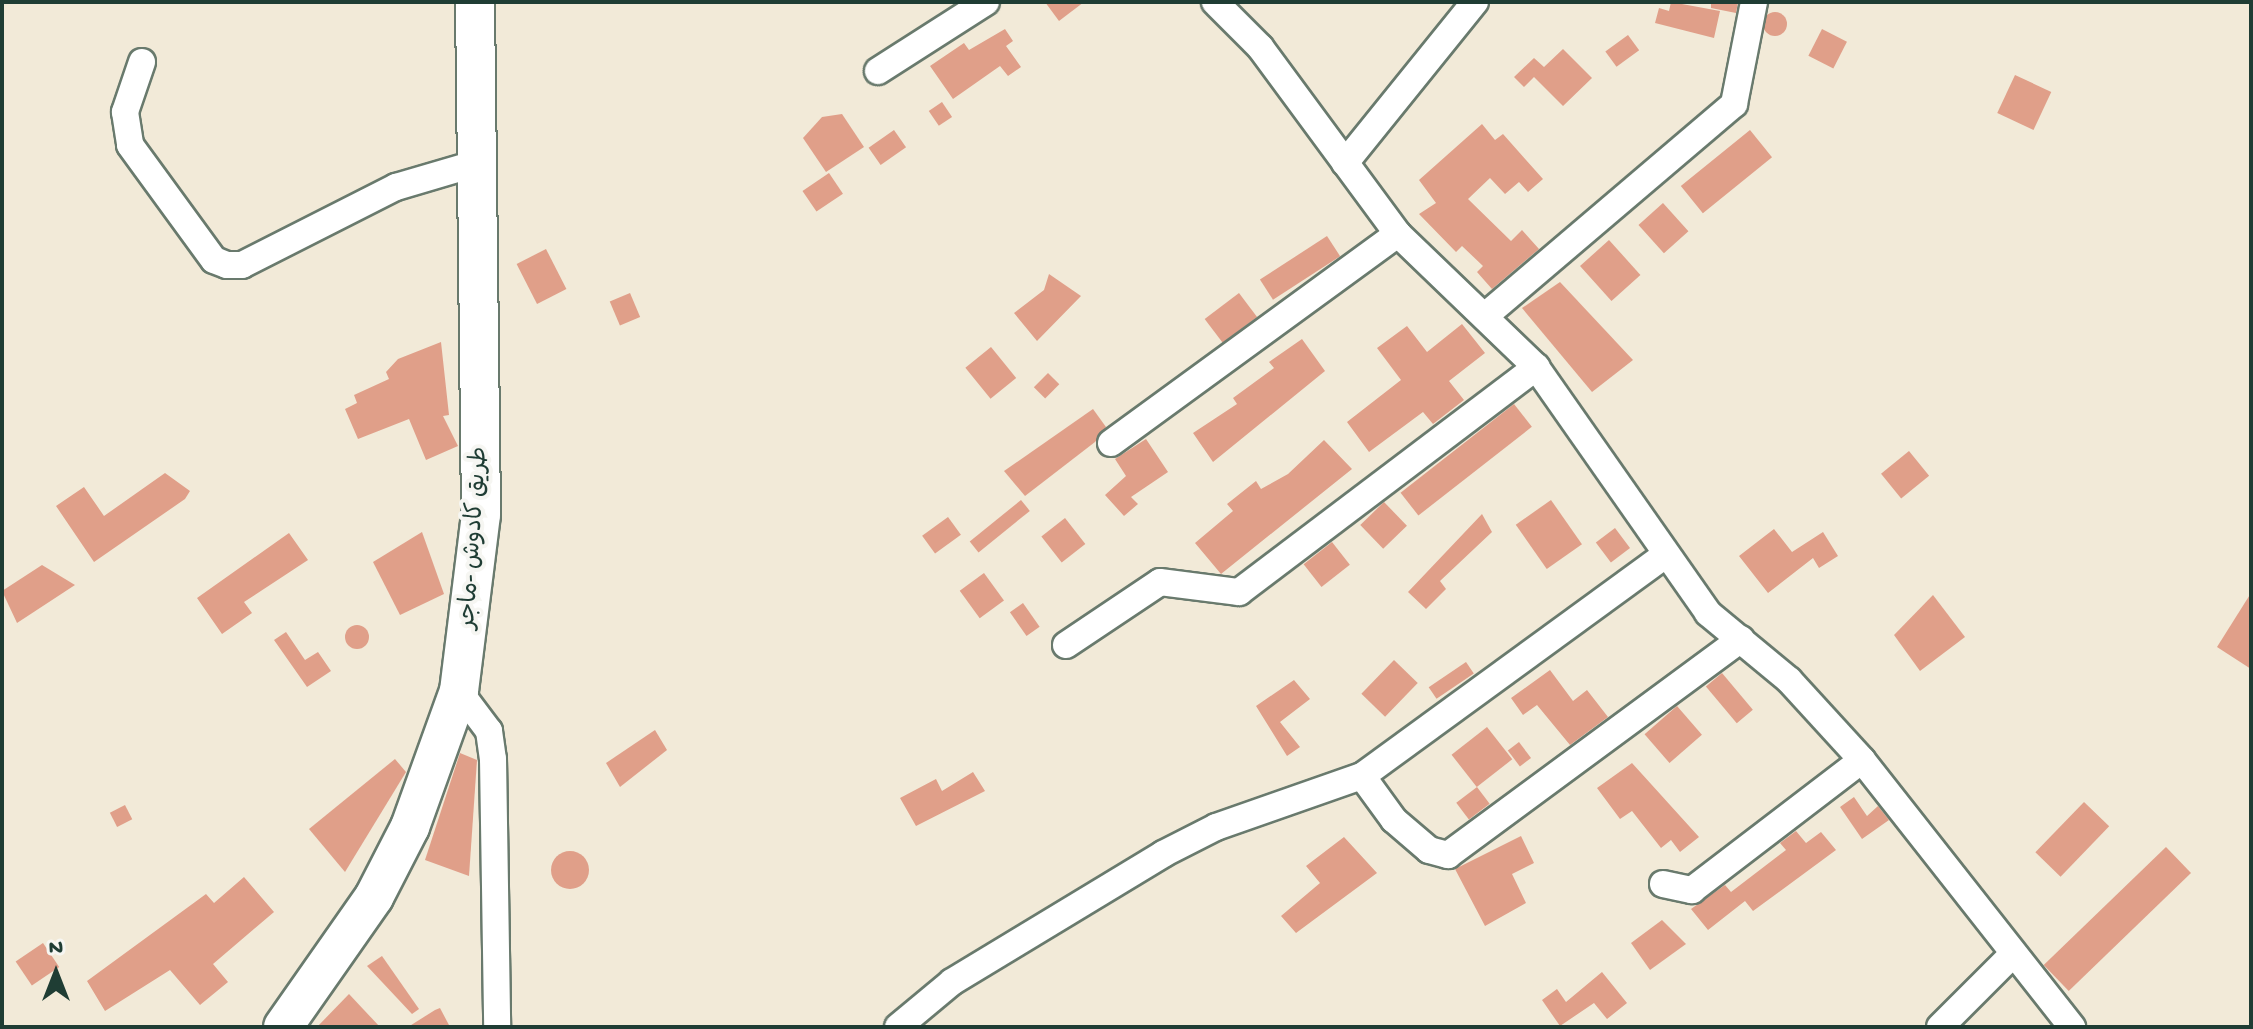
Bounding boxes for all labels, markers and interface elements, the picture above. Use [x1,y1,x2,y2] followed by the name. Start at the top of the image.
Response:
[454,446,496,630] street label: طريق كادوش -ماجر
[16,933,96,1013] north arrow
[49,936,63,962] text: N

